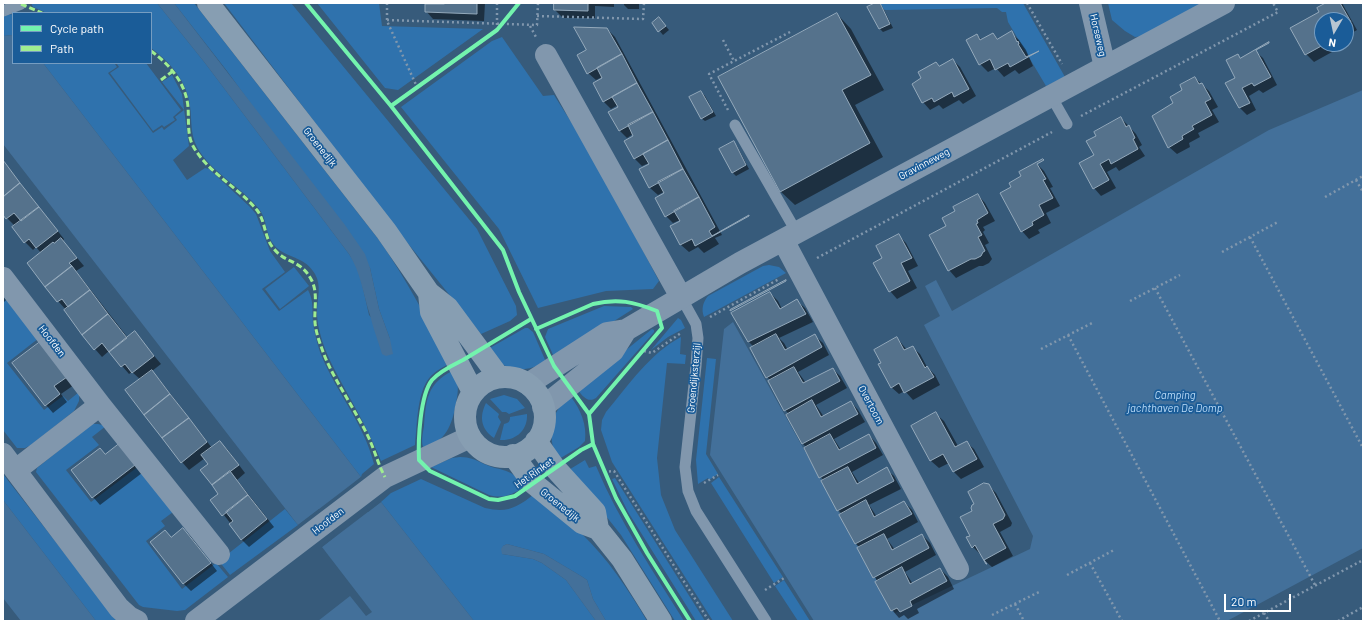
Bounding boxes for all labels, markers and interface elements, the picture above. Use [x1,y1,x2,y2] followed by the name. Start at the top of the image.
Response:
[12,12,152,64] legend
[1314,12,1354,52] north arrow
[1087,13,1109,57] street label: Horseweg
[50,21,104,35] text: Cycle path
[1328,36,1337,50] text: N
[50,41,74,55] text: Path
[301,125,339,169] street label: Groenedijk
[897,146,951,182] street label: Gravinneweg
[36,323,68,359] street label: Hoofden
[685,342,703,414] street label: Groendijksterzijl
[856,383,886,427] street label: Overtoom
[1127,388,1223,414] water label: Camping jachthaven De Domp
[512,455,556,491] street label: Het Rinket
[538,486,582,524] street label: Groenedijk
[310,505,346,537] street label: Hoofden
[1226,586,1293,612] scale bar
[1231,594,1257,608] text: 20 m

